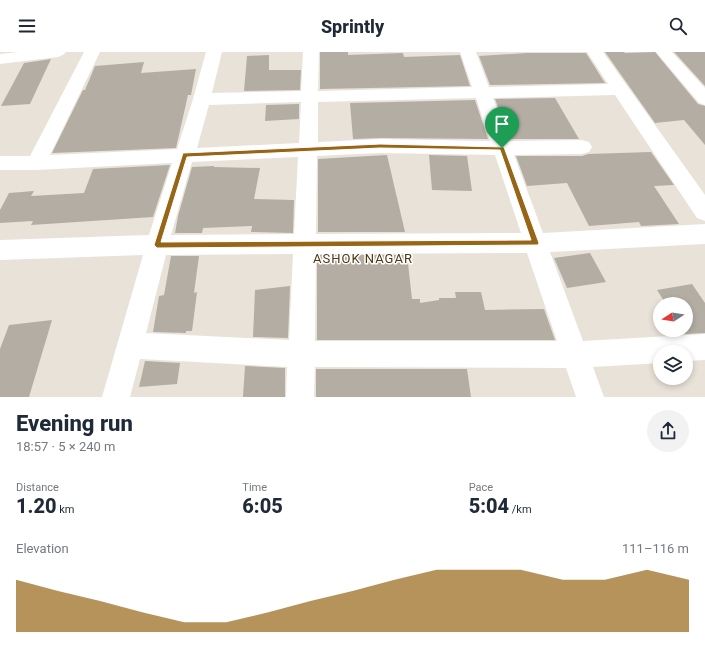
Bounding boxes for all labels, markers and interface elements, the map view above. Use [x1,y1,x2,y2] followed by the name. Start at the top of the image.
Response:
[16,15,38,37] icon: menu
[667,15,689,37] icon: search
[321,16,384,37] text: Sprintly
[485,107,519,148] pin
[491,113,513,135] icon: arrive
[313,251,413,266] district label: ASHOK NAGAR
[653,297,693,337] north arrow
[653,297,693,385] map controls
[653,345,693,385] button: layers
[647,410,689,452] button: share
[16,411,133,436] text: Evening run
[16,439,115,454] text: 18:57 · 5 × 240 m
[16,481,59,494] text: Distance
[242,481,267,494] text: Time
[469,481,493,494] text: Pace
[16,494,57,518] text: 1.20
[242,494,283,518] text: 6:05
[469,494,509,518] text: 5:04
[57,503,74,516] text: km
[509,503,532,516] text: /km
[16,541,69,556] text: Elevation
[622,541,689,556] text: 111–116 m

